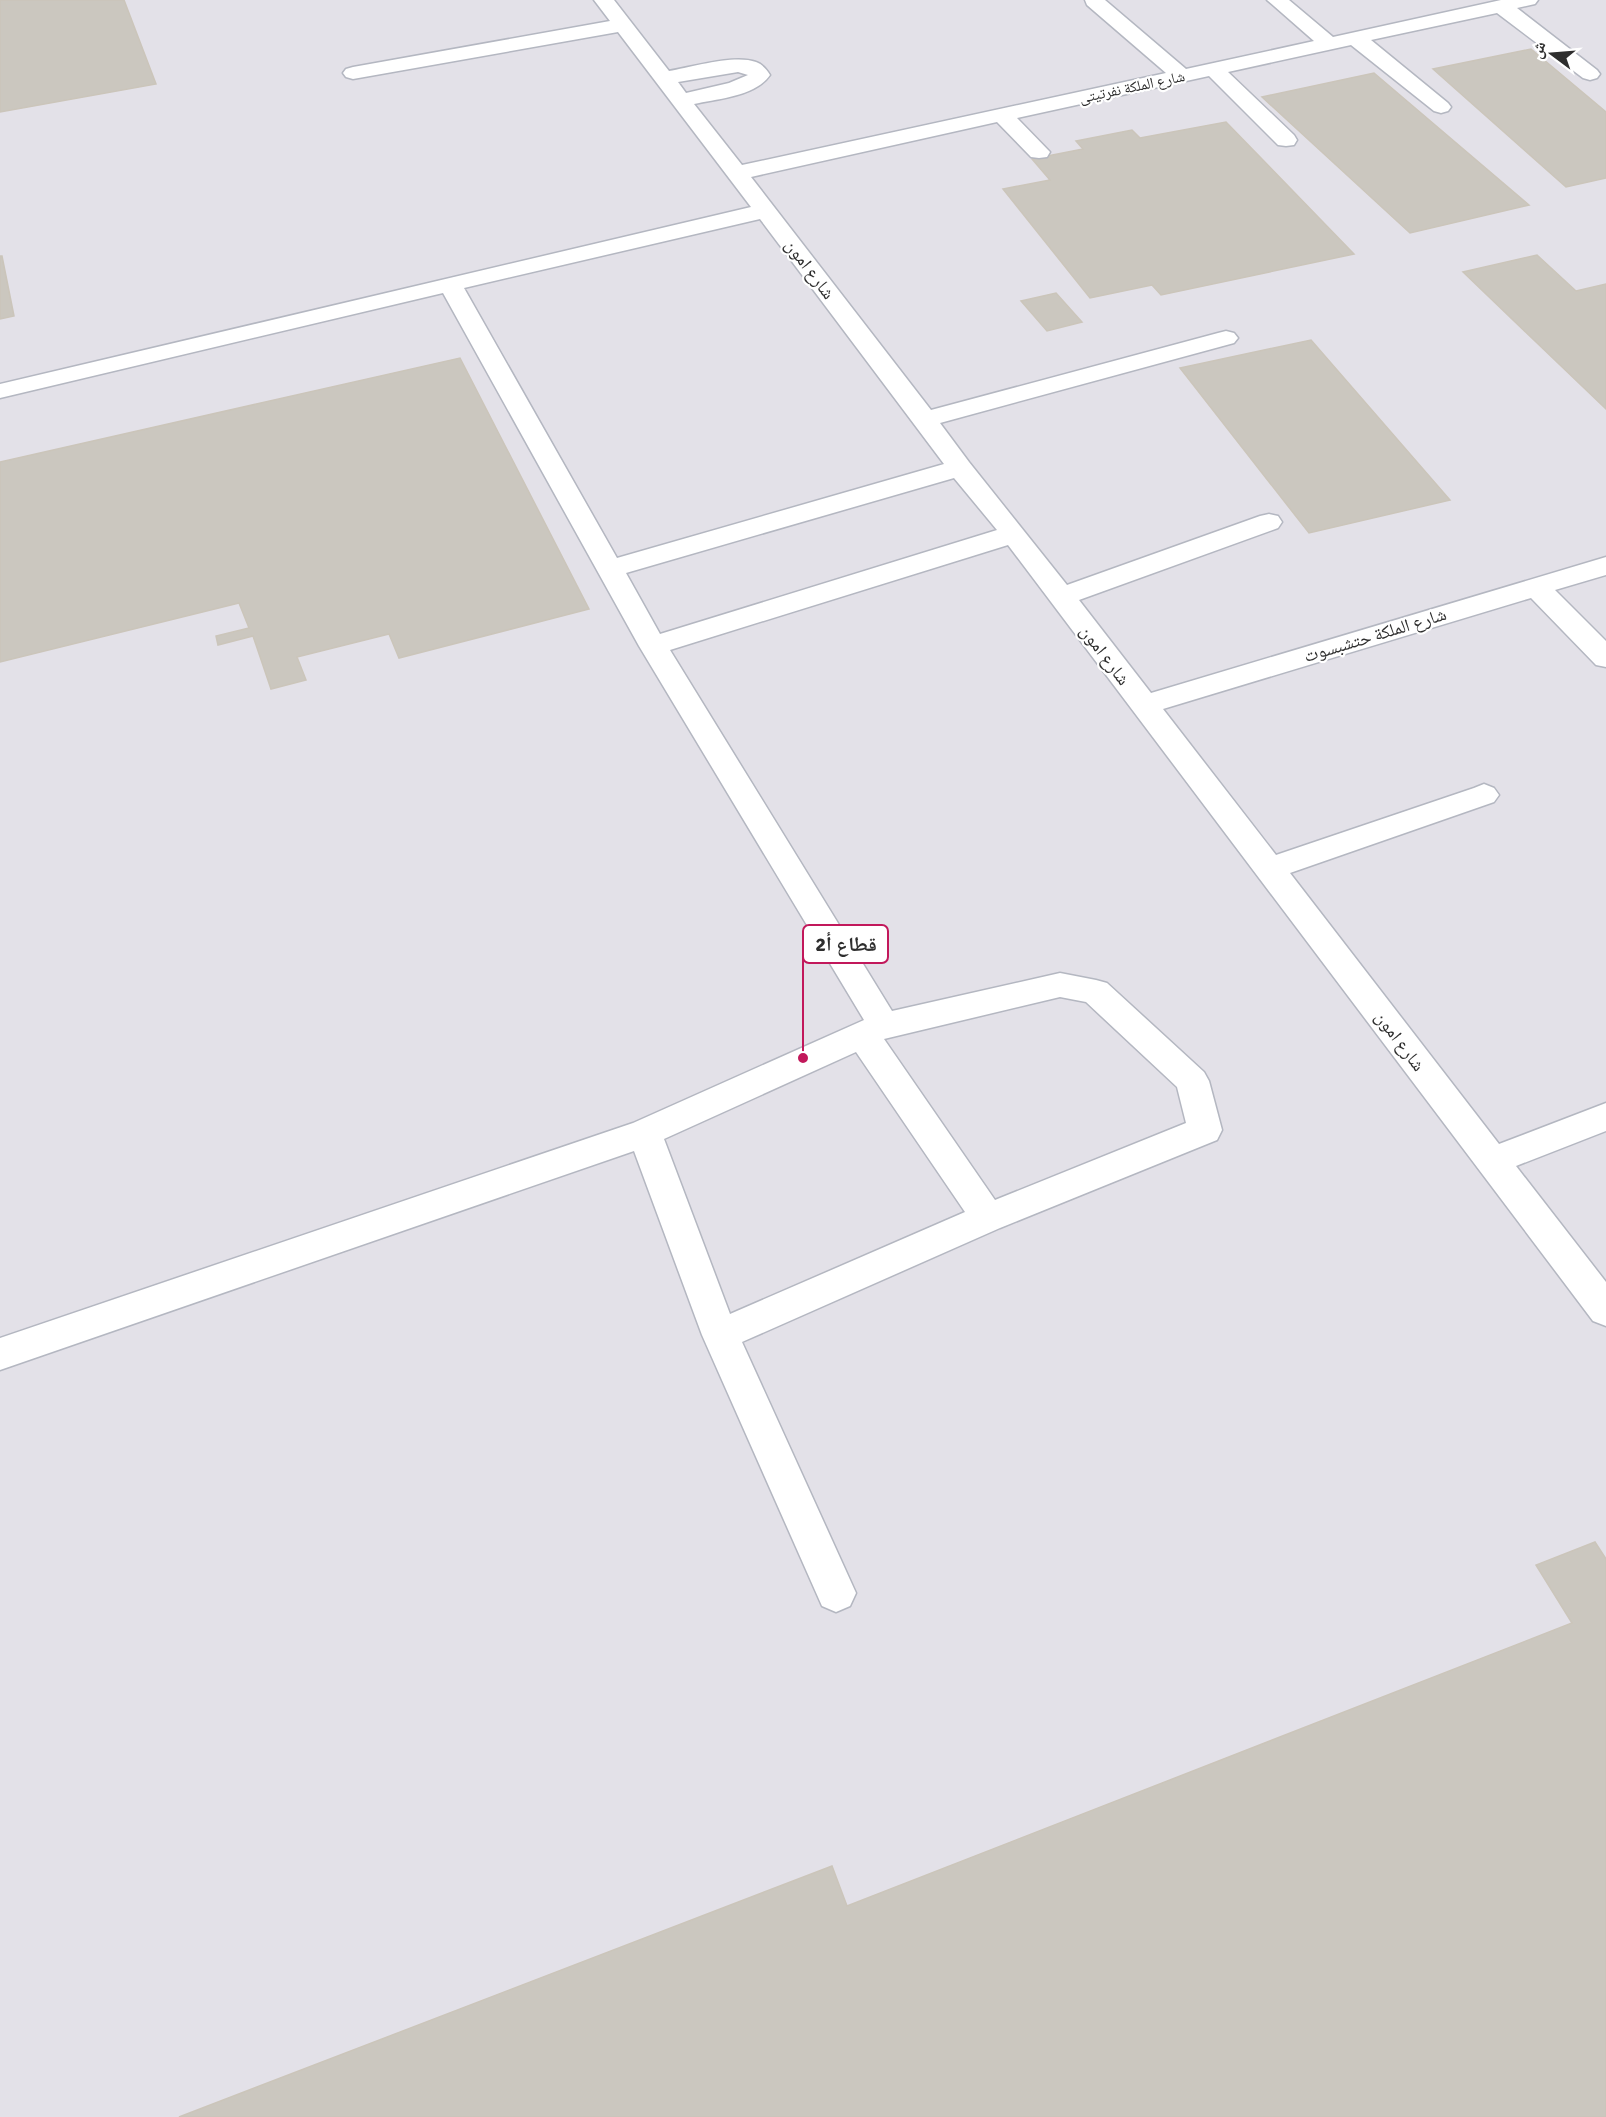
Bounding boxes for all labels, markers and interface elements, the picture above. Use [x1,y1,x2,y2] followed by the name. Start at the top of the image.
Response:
[1522,24,1582,84] north arrow
[1527,39,1551,61] text: ش
[1077,67,1187,108] street label: شارع الملكة نفرتيتى
[780,235,840,303] street label: شارع امون
[1301,603,1449,667] street label: شارع الملكة حتشبسوت
[1075,621,1135,689] street label: شارع امون
[803,925,888,963] callout: قطاع أ2
[815,931,877,957] text: قطاع أ2
[1370,1007,1430,1075] street label: شارع امون

